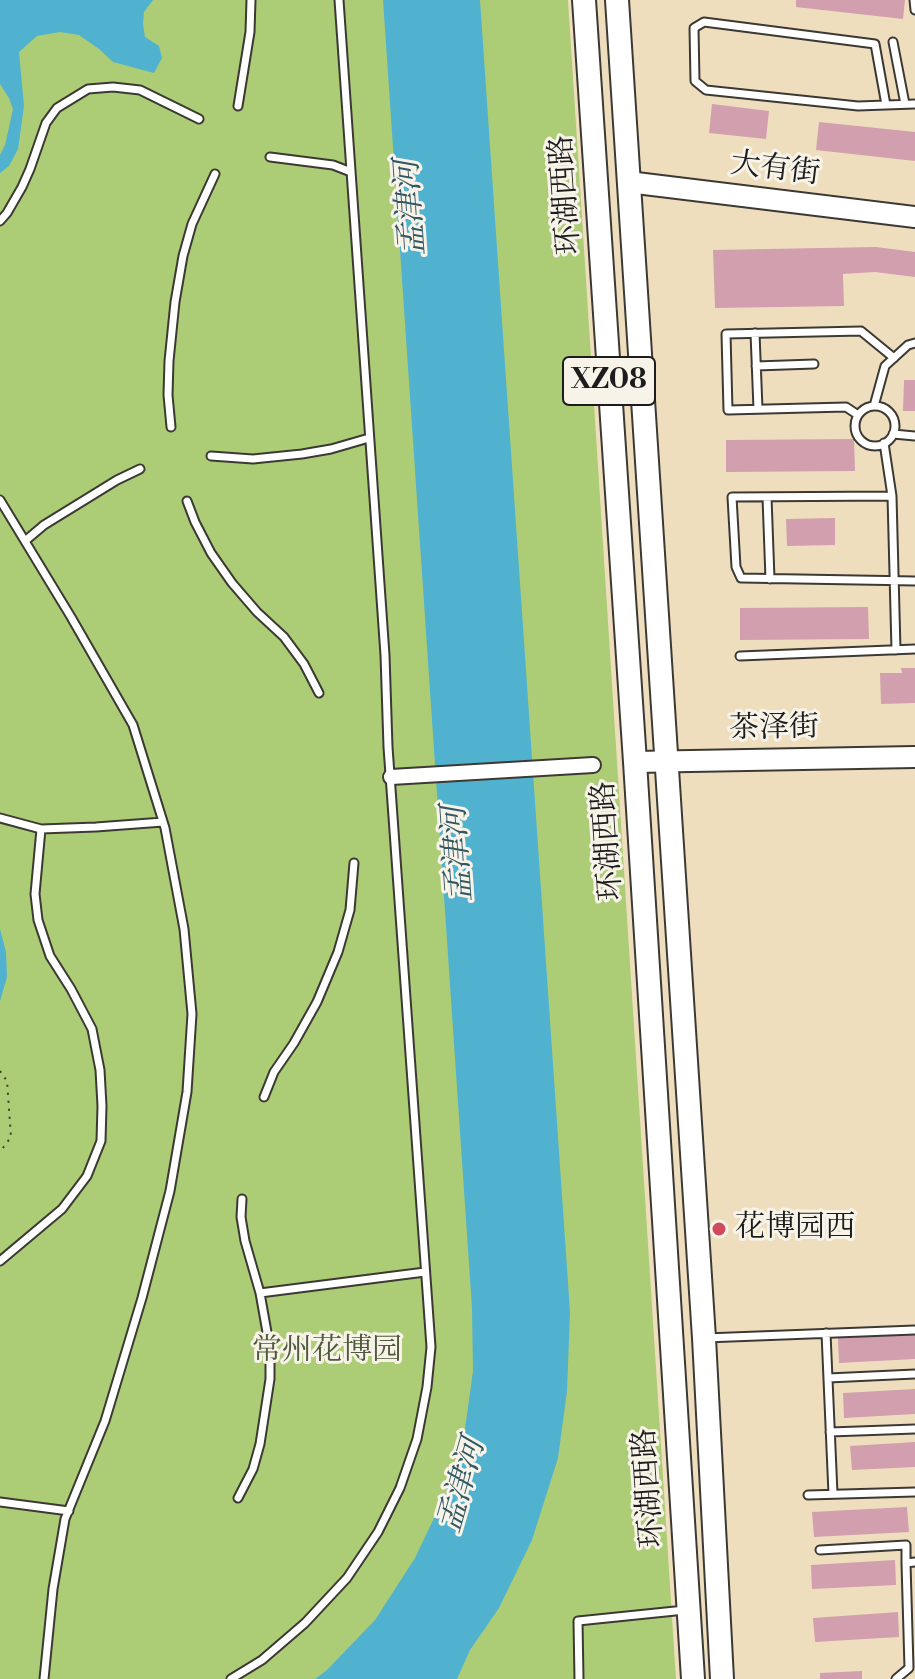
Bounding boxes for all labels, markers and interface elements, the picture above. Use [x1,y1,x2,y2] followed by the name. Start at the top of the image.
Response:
[545,134,589,256] street label: 环湖西路
[728,147,822,193] street label: 大有街
[389,159,435,257] water label: 孟津河
[563,357,655,405] road number: XZ08
[729,710,819,748] street label: 茶泽街
[587,780,631,902] street label: 环湖西路
[436,805,482,903] water label: 孟津河
[735,1211,855,1247] place label: 花博园西
[710,1220,728,1238] marker: 花博园西
[252,1334,402,1370] park label: 常州花博园
[628,1427,672,1549] street label: 环湖西路
[431,1435,495,1537] water label: 孟津河

